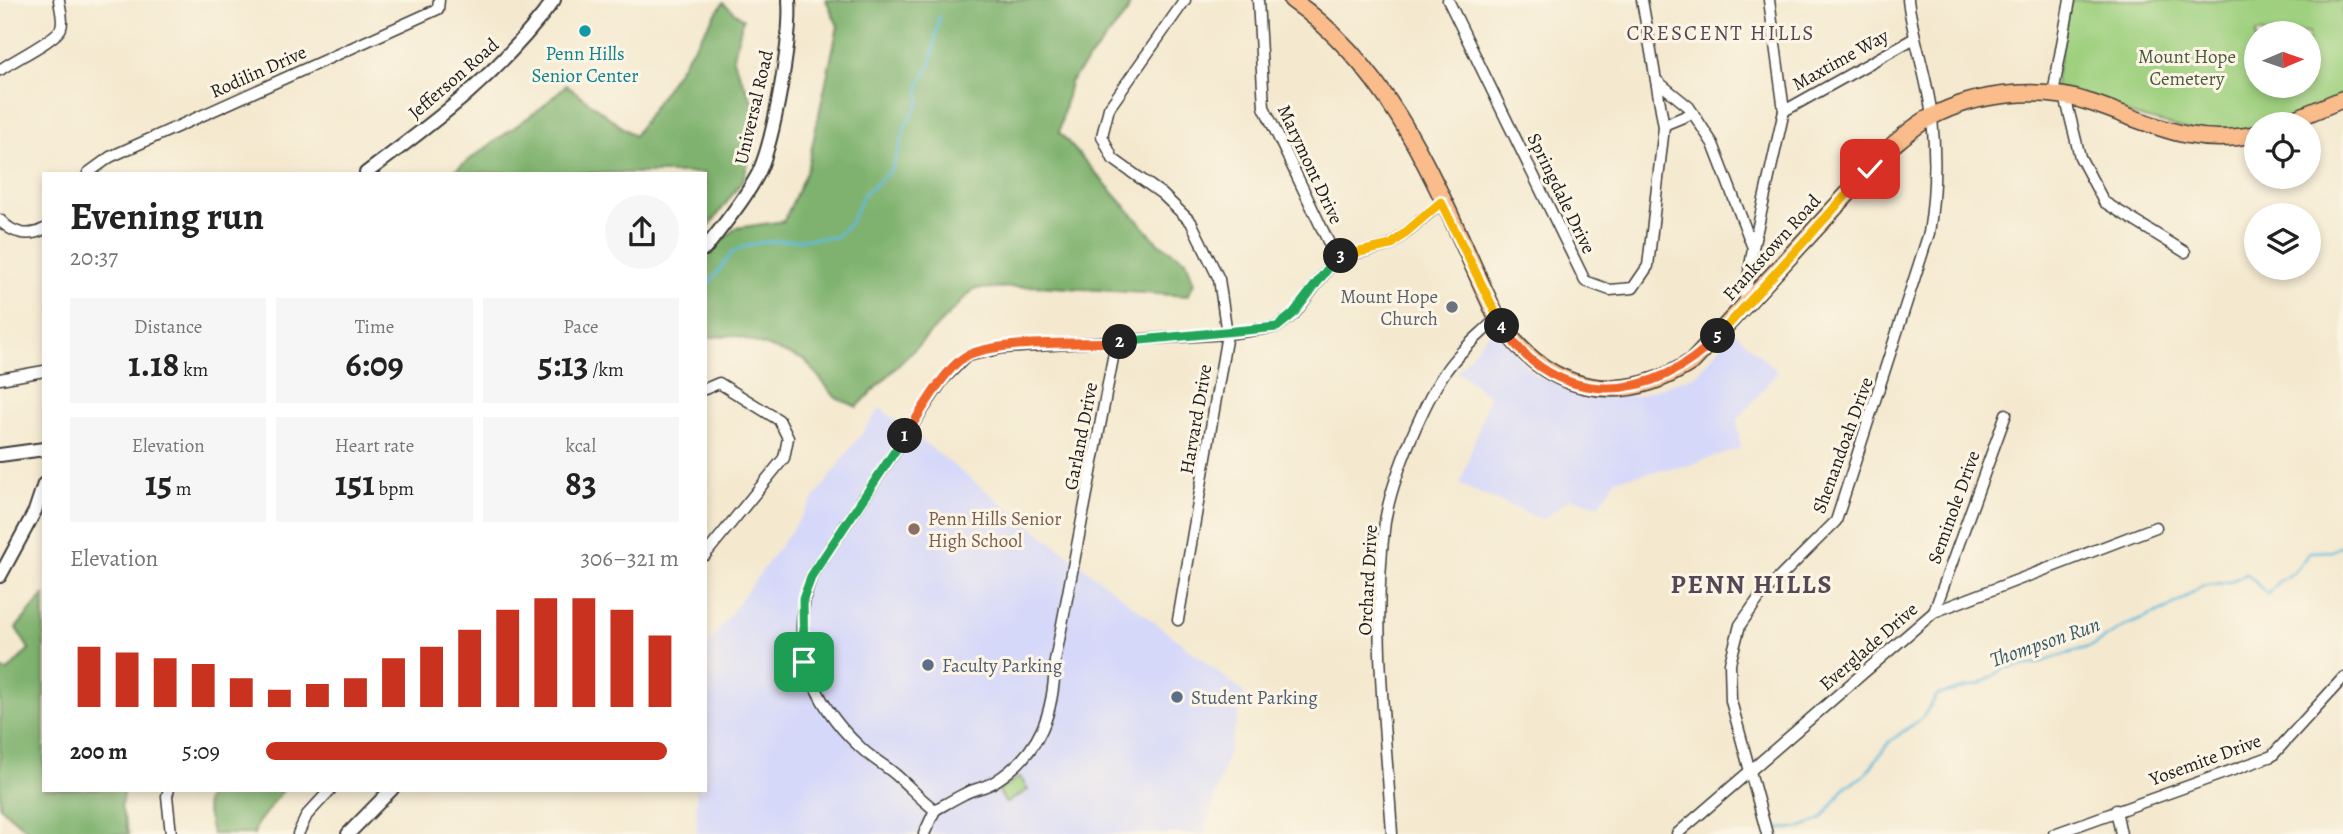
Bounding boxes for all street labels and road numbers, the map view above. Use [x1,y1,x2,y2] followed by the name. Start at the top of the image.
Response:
[1788,22,1894,97] street label: Maxtime Way
[403,32,505,125] street label: Jefferson Road
[206,39,311,105] street label: Rodilin Drive
[728,47,780,167] street label: Universal Road
[1271,100,1349,228] street label: Marymont Drive
[1521,129,1602,258] street label: Springdale Drive
[1717,188,1827,307] street label: Frankstown Road
[1174,362,1218,476] street label: Harvard Drive
[1806,374,1880,517] street label: Shenandoah Drive
[1058,380,1104,492] street label: Garland Drive
[1921,447,1986,568] street label: Seminole Drive
[1352,524,1384,636] street label: Orchard Drive
[1814,597,1924,697] street label: Everglade Drive
[2145,728,2265,793] street label: Yosemite Drive

